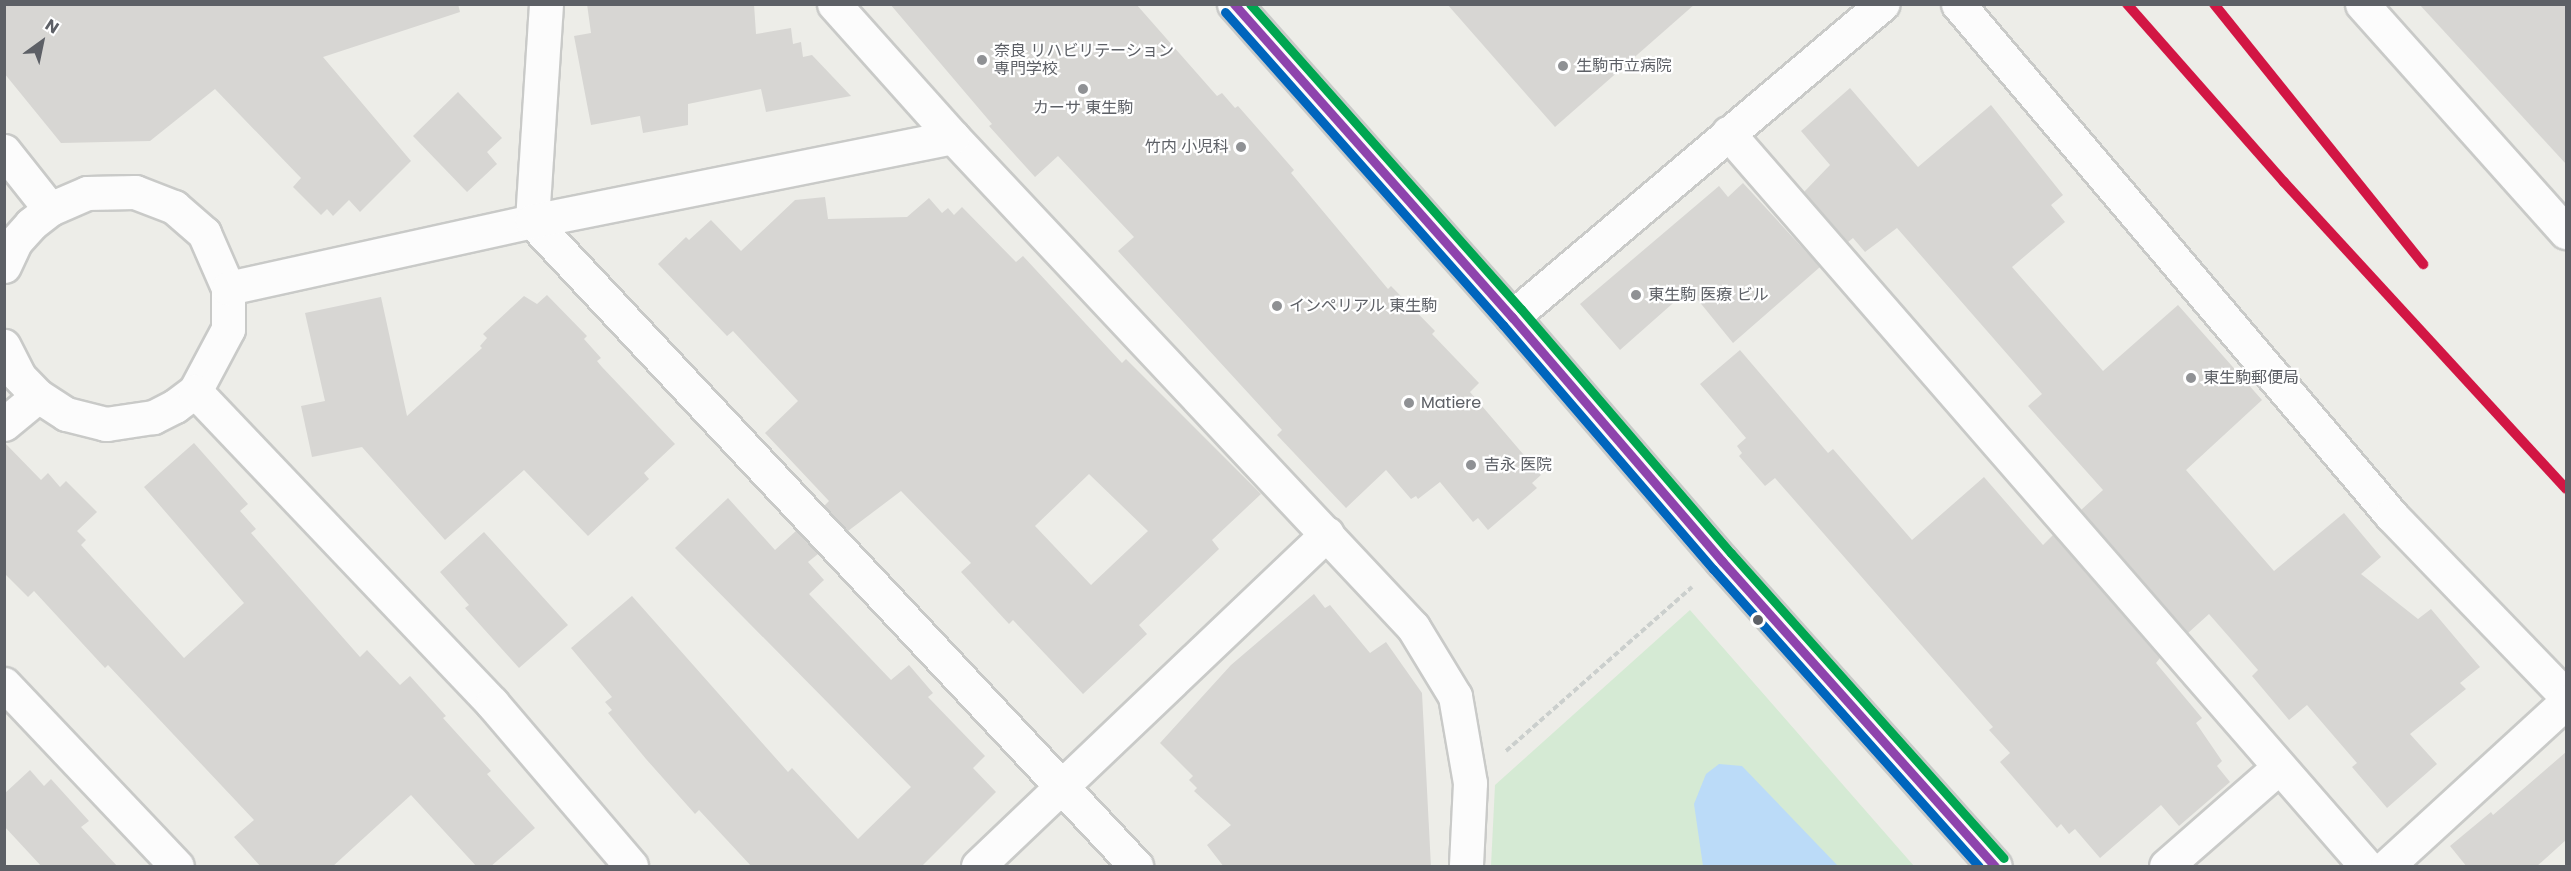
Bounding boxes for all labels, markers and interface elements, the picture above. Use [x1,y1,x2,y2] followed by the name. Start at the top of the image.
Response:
[12,12,72,72] north arrow
[41,14,63,39] text: N
[994,41,1174,79] place label: 奈良 リハビリテーション 専門学校
[975,53,989,67] marker: 奈良 リハビリテーション 専門学校
[1576,56,1672,76] place label: 生駒市立病院
[1554,57,1572,75] marker: 生駒市立病院
[1076,82,1090,96] marker: カーサ 東生駒
[1033,98,1133,118] place label: カーサ 東生駒
[1145,137,1229,157] place label: 竹内 小児科
[1234,140,1248,154] marker: 竹内 小児科
[1648,285,1769,305] place label: 東生駒 医療 ビル
[1629,288,1643,302] marker: 東生駒 医療 ビル
[1289,296,1437,316] place label: インペリアル 東生駒
[1270,299,1284,313] marker: インペリアル 東生駒
[2203,368,2299,388] place label: 東生駒郵便局
[2184,371,2198,385] marker: 東生駒郵便局
[1421,393,1481,413] place label: Matiere
[1402,396,1416,410] marker: Matiere
[1484,455,1552,475] place label: 吉永 医院
[1462,456,1480,474] marker: 吉永 医院
[1752,614,1764,626] unlabelled marker

